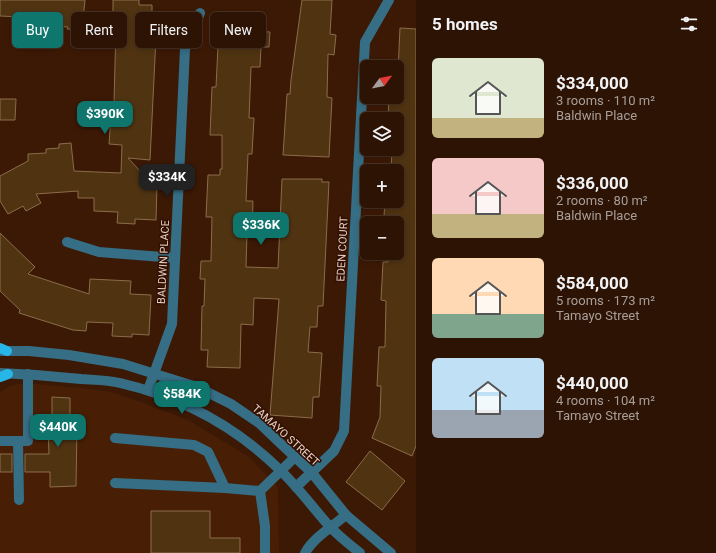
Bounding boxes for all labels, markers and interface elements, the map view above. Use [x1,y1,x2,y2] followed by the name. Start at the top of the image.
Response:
[12,12,63,48] chip: Buy
[71,12,127,48] chip: Rent
[135,12,202,48] chip: Filters
[210,12,266,48] chip: New
[678,13,700,35] icon: filters
[432,14,498,34] text: 5 homes
[360,60,404,104] north arrow
[360,60,404,260] map controls
[556,73,628,93] text: $334,000
[464,74,512,122] icon: home
[556,93,655,108] text: 3 rooms · 110 m²
[77,101,133,135] pin: $390K
[86,106,124,121] text: $390K
[556,108,637,123] text: Baldwin Place
[360,112,404,156] button: layers
[139,164,195,198] pin: $334K
[360,164,404,208] button: +
[148,169,186,184] text: $334K
[556,173,628,193] text: $336,000
[464,174,512,222] icon: home
[556,193,648,208] text: 2 rooms · 80 m²
[556,208,637,223] text: Baldwin Place
[233,212,289,246] pin: $336K
[334,216,351,282] street label: EDEN COURT
[360,216,404,260] button: −
[242,217,280,232] text: $336K
[155,220,172,304] street label: BALDWIN PLACE
[556,273,628,293] text: $584,000
[464,274,512,322] icon: home
[556,293,655,308] text: 5 rooms · 173 m²
[556,308,639,323] text: Tamayo Street
[556,373,628,393] text: $440,000
[464,374,512,422] icon: home
[154,381,210,415] pin: $584K
[163,386,201,401] text: $584K
[556,393,655,408] text: 4 rooms · 104 m²
[250,402,322,469] street label: TAMAYO STREET
[556,408,639,423] text: Tamayo Street
[30,414,86,448] pin: $440K
[39,419,77,434] text: $440K

